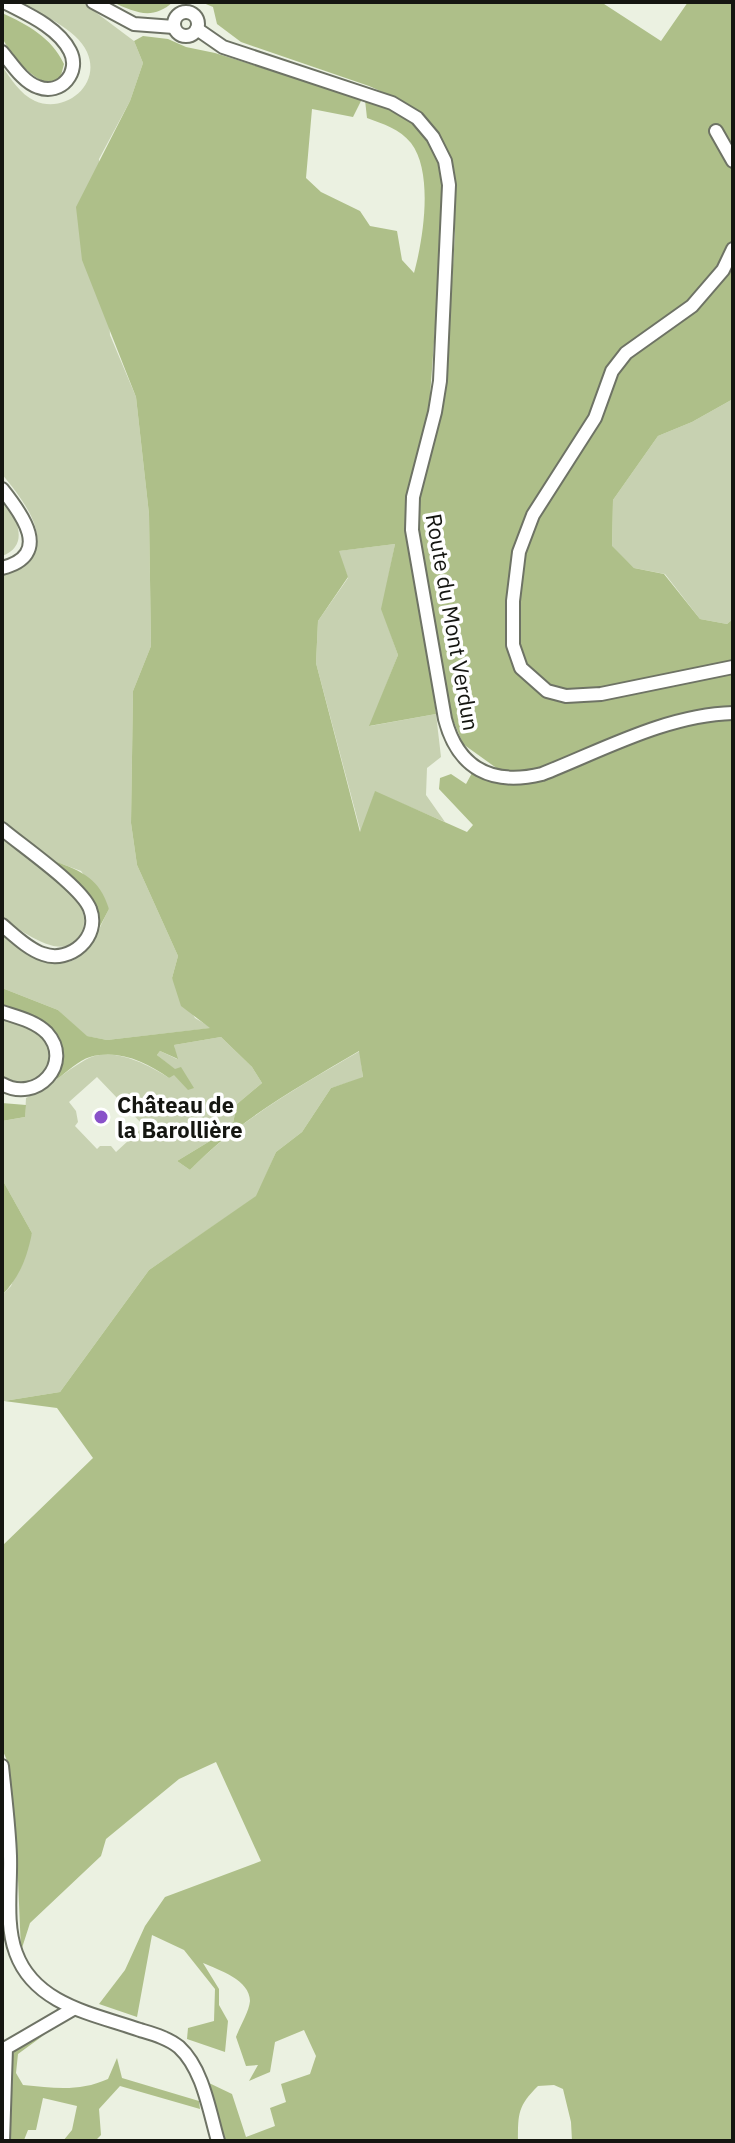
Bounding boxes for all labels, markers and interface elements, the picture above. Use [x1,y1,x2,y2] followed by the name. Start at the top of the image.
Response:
[420,511,486,733] street label: Route du Mont Verdun
[117,1090,243,1144] place label: Château de la Barollière
[92,1108,110,1126] marker: Château de la Barollière

